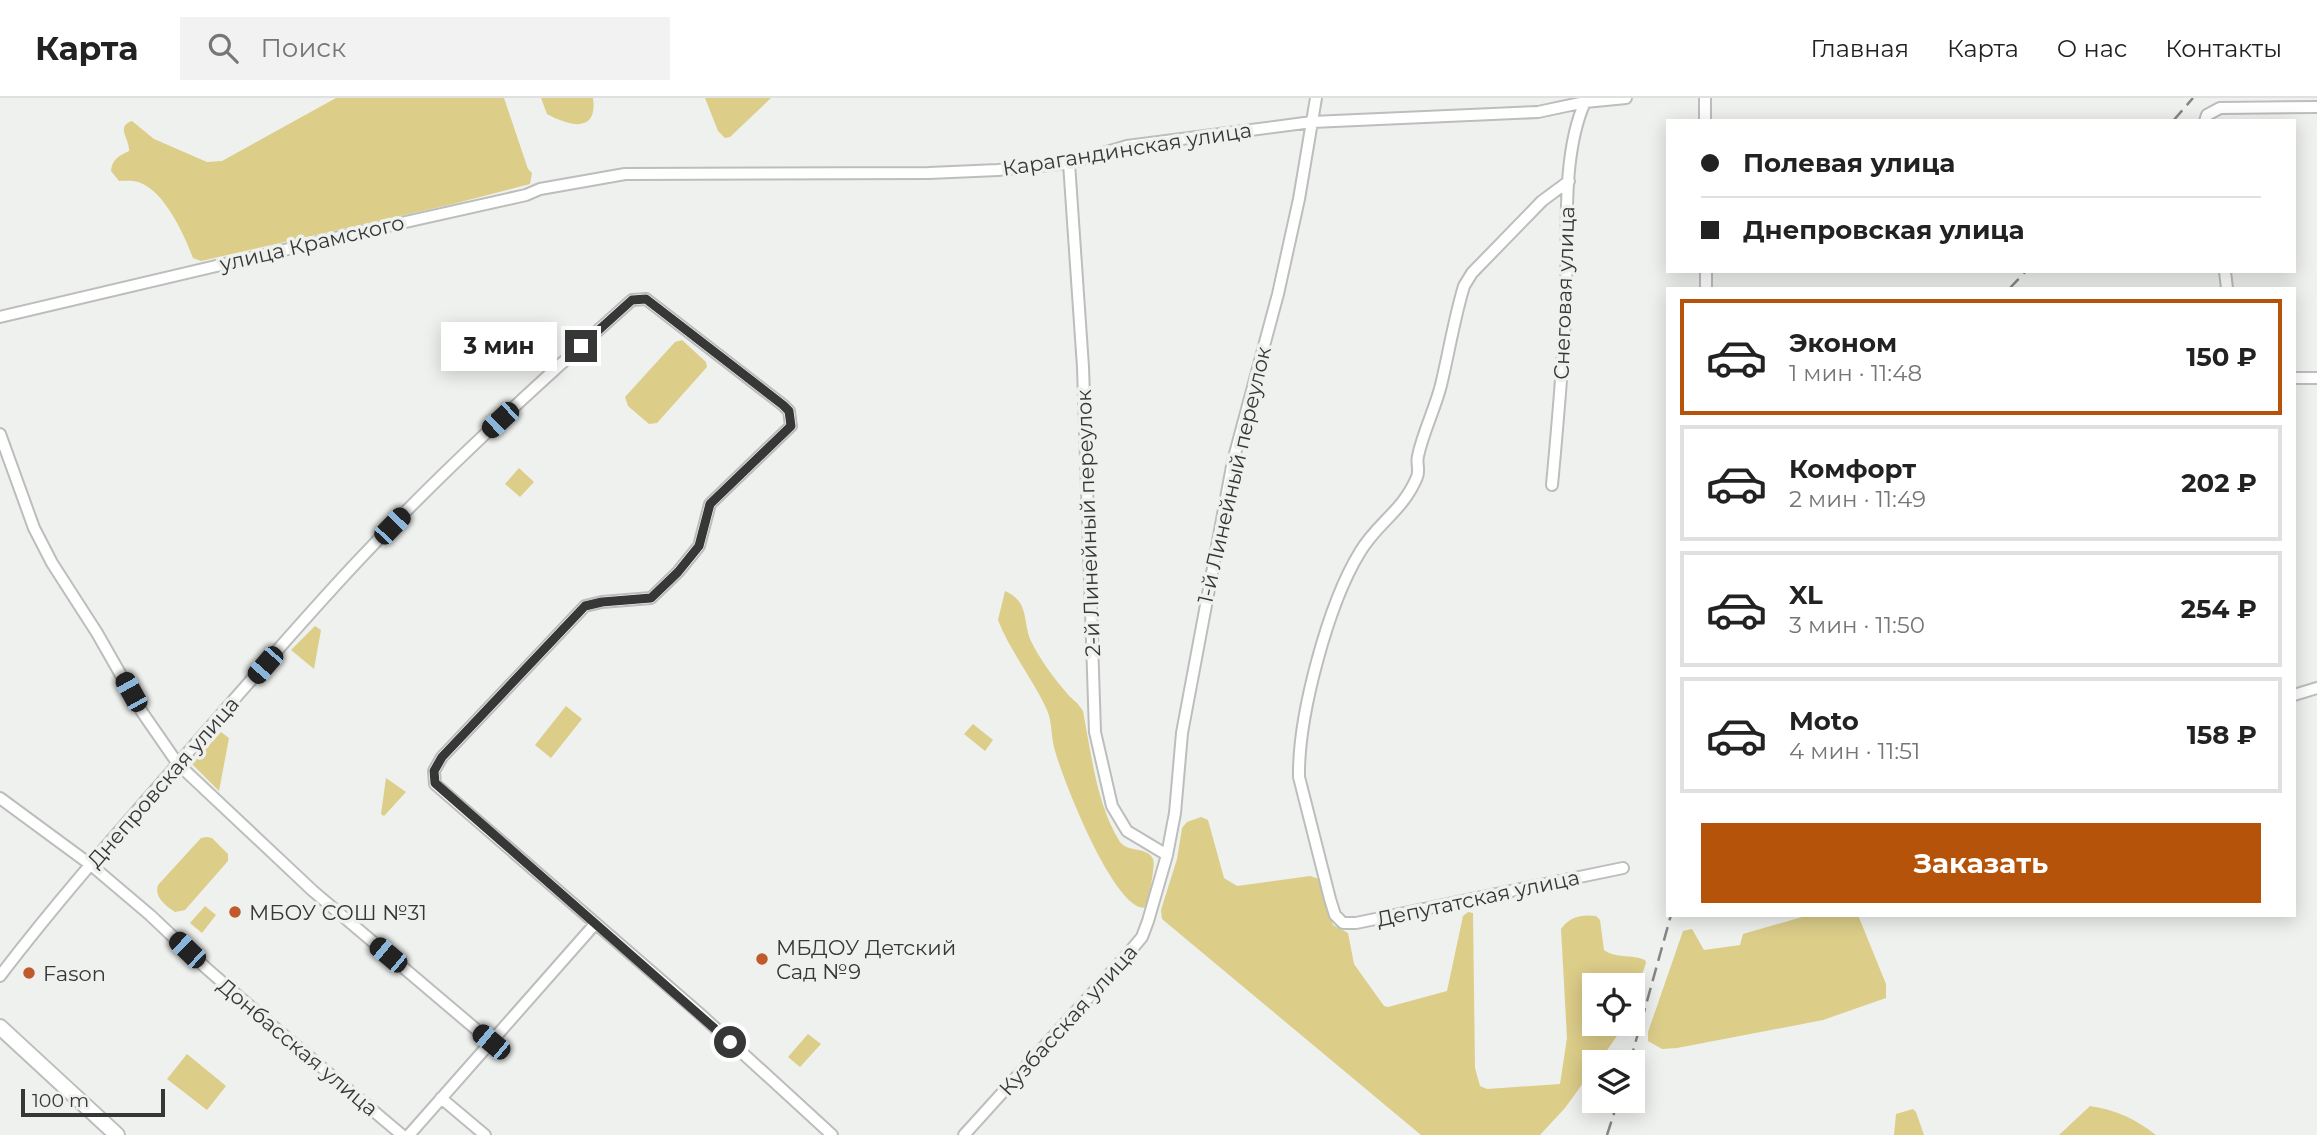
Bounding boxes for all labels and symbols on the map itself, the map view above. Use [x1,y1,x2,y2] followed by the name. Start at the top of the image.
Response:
[1001,117,1253,181] street label: Карагандинская улица
[1548,206,1580,380] street label: Снеговая улица
[216,210,407,277] street label: улица Крамского
[441,322,556,370] callout: 3 мин
[565,330,597,362] route end
[1192,344,1276,606] street label: 1-й Линейный переулок
[1071,389,1105,657] street label: 2-й Линейный переулок
[478,398,523,442] car
[370,504,415,548] car
[244,642,287,688] car
[112,669,151,715] car
[82,691,244,873] street label: Днепровская улица
[1374,864,1582,932] street label: Депутатская улица
[249,900,427,925] place label: МБОУ СОШ №31
[227,904,243,920] marker: МБОУ СОШ №31
[165,928,210,972] car
[366,933,411,977] car
[776,935,956,984] place label: МБДОУ Детский Сад №9
[994,939,1142,1101] street label: Кузбасская улица
[754,951,770,967] marker: МБДОУ Детский Сад №9
[43,961,106,986] place label: Fason
[21,965,37,981] marker: Fason
[213,973,383,1121] street label: Донбасская улица
[469,1020,514,1064] car
[714,1026,746,1058] route start
[21,1086,164,1118] scale bar

